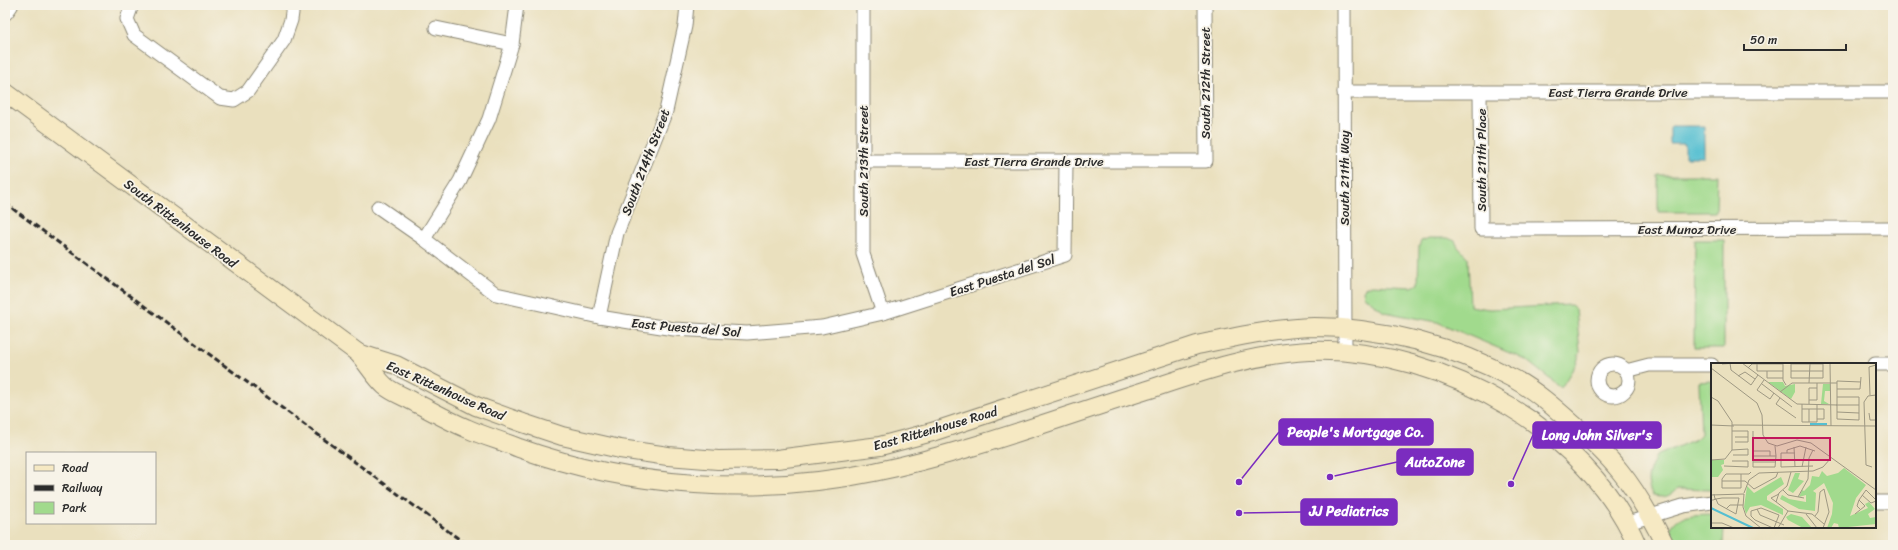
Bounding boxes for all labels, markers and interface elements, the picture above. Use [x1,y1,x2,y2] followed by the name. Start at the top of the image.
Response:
[1744,26,1846,52] scale bar
[1194,27,1217,139] street label: South 212th Street
[1750,29,1777,51] text: 50 m
[1548,81,1688,104] street label: East Tierra Grande Drive
[615,105,676,219] street label: South 214th Street
[852,105,875,217] street label: South 213th Street
[1470,108,1493,212] street label: South 211th Place
[1333,130,1356,226] street label: South 211th Way
[964,150,1104,173] street label: East Tierra Grande Drive
[119,173,244,275] street label: South Rittenhouse Road
[1638,218,1737,241] street label: East Munoz Drive
[946,247,1058,303] street label: East Puesta del Sol
[630,311,742,344] street label: East Puesta del Sol
[383,354,510,428] street label: East Rittenhouse Road
[1711,363,1876,528] inset map
[870,399,1001,457] street label: East Rittenhouse Road
[1279,419,1433,445] callout: People's Mortgage Co.
[1287,420,1425,445] text: People's Mortgage Co.
[1533,422,1661,448] callout: Long John Silver's
[1542,423,1653,448] text: Long John Silver's
[1397,449,1473,475] callout: AutoZone
[1404,450,1466,475] text: AutoZone
[26,452,156,524] legend
[62,457,89,479] text: Road
[62,477,103,499] text: Railway
[62,497,87,519] text: Park
[1301,499,1397,525] callout: JJ Pediatrics
[1308,499,1389,524] text: JJ Pediatrics

